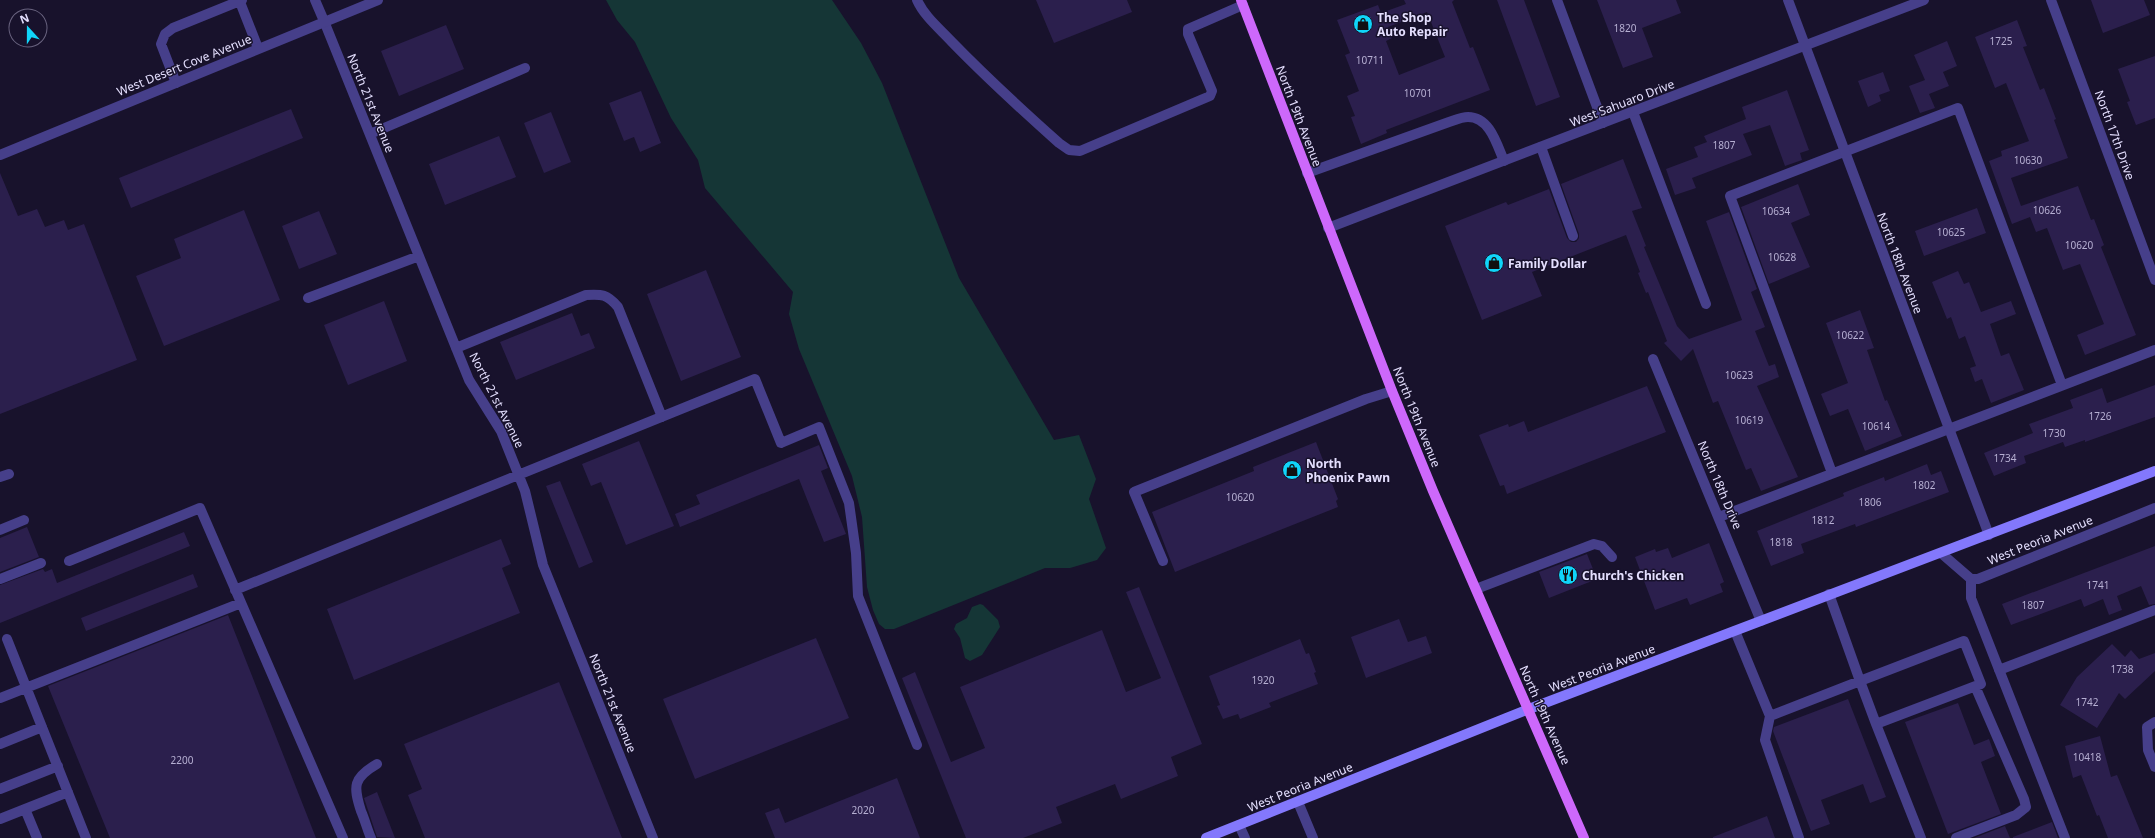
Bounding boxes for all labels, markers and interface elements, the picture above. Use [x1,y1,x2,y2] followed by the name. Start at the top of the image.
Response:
[8,8,48,48] north arrow
[1377,9,1448,40] place label: The Shop Auto Repair
[17,10,31,27] text: N
[1352,13,1374,35] shop icon: The Shop Auto Repair
[1614,21,1637,35] house number: 1820
[114,30,254,100] street label: West Desert Cove Avenue
[1990,34,2013,48] house number: 1725
[343,51,399,155] street label: North 21st Avenue
[1356,53,1384,67] house number: 10711
[1272,63,1326,169] street label: North 19th Avenue
[1567,75,1677,131] street label: West Sahuaro Drive
[1404,86,1432,100] house number: 10701
[2091,88,2139,183] street label: North 17th Drive
[1713,138,1736,152] house number: 1807
[2014,153,2043,167] house number: 10630
[2033,203,2062,217] house number: 10626
[1762,204,1791,218] house number: 10634
[1873,210,1927,316] street label: North 18th Avenue
[1937,225,1966,239] house number: 10625
[2065,238,2094,252] house number: 10620
[1768,250,1797,264] house number: 10628
[1483,252,1505,274] shop icon: Family Dollar
[1508,255,1587,272] place label: Family Dollar
[1836,328,1865,342] house number: 10622
[466,349,529,451] street label: North 21st Avenue
[1389,364,1445,470] street label: North 19th Avenue
[1725,368,1754,382] house number: 10623
[2089,409,2112,423] house number: 1726
[1735,413,1764,427] house number: 10619
[1862,419,1891,433] house number: 10614
[2043,426,2066,440] house number: 1730
[1694,438,1746,532] street label: North 18th Drive
[1994,451,2017,465] house number: 1734
[1306,455,1390,486] place label: North Phoenix Pawn
[1281,459,1303,481] shop icon: North Phoenix Pawn
[1913,478,1936,492] house number: 1802
[1226,490,1255,504] house number: 10620
[1859,495,1882,509] house number: 1806
[1985,511,2095,569] street label: West Peoria Avenue
[1812,513,1835,527] house number: 1812
[1770,535,1793,549] house number: 1818
[1557,564,1579,586] restaurant icon: Church's Chicken
[1582,567,1684,584] place label: Church's Chicken
[2087,578,2109,592] house number: 1741
[2022,598,2045,612] house number: 1807
[1547,640,1658,696] street label: West Peoria Avenue
[585,651,641,755] street label: North 21st Avenue
[2111,662,2134,676] house number: 1738
[1515,663,1575,768] street label: North 19th Avenue
[1252,673,1275,687] house number: 1920
[2076,695,2099,709] house number: 1742
[2073,750,2102,764] house number: 10418
[171,753,194,767] house number: 2200
[1245,758,1355,816] street label: West Peoria Avenue
[852,803,875,817] house number: 2020

